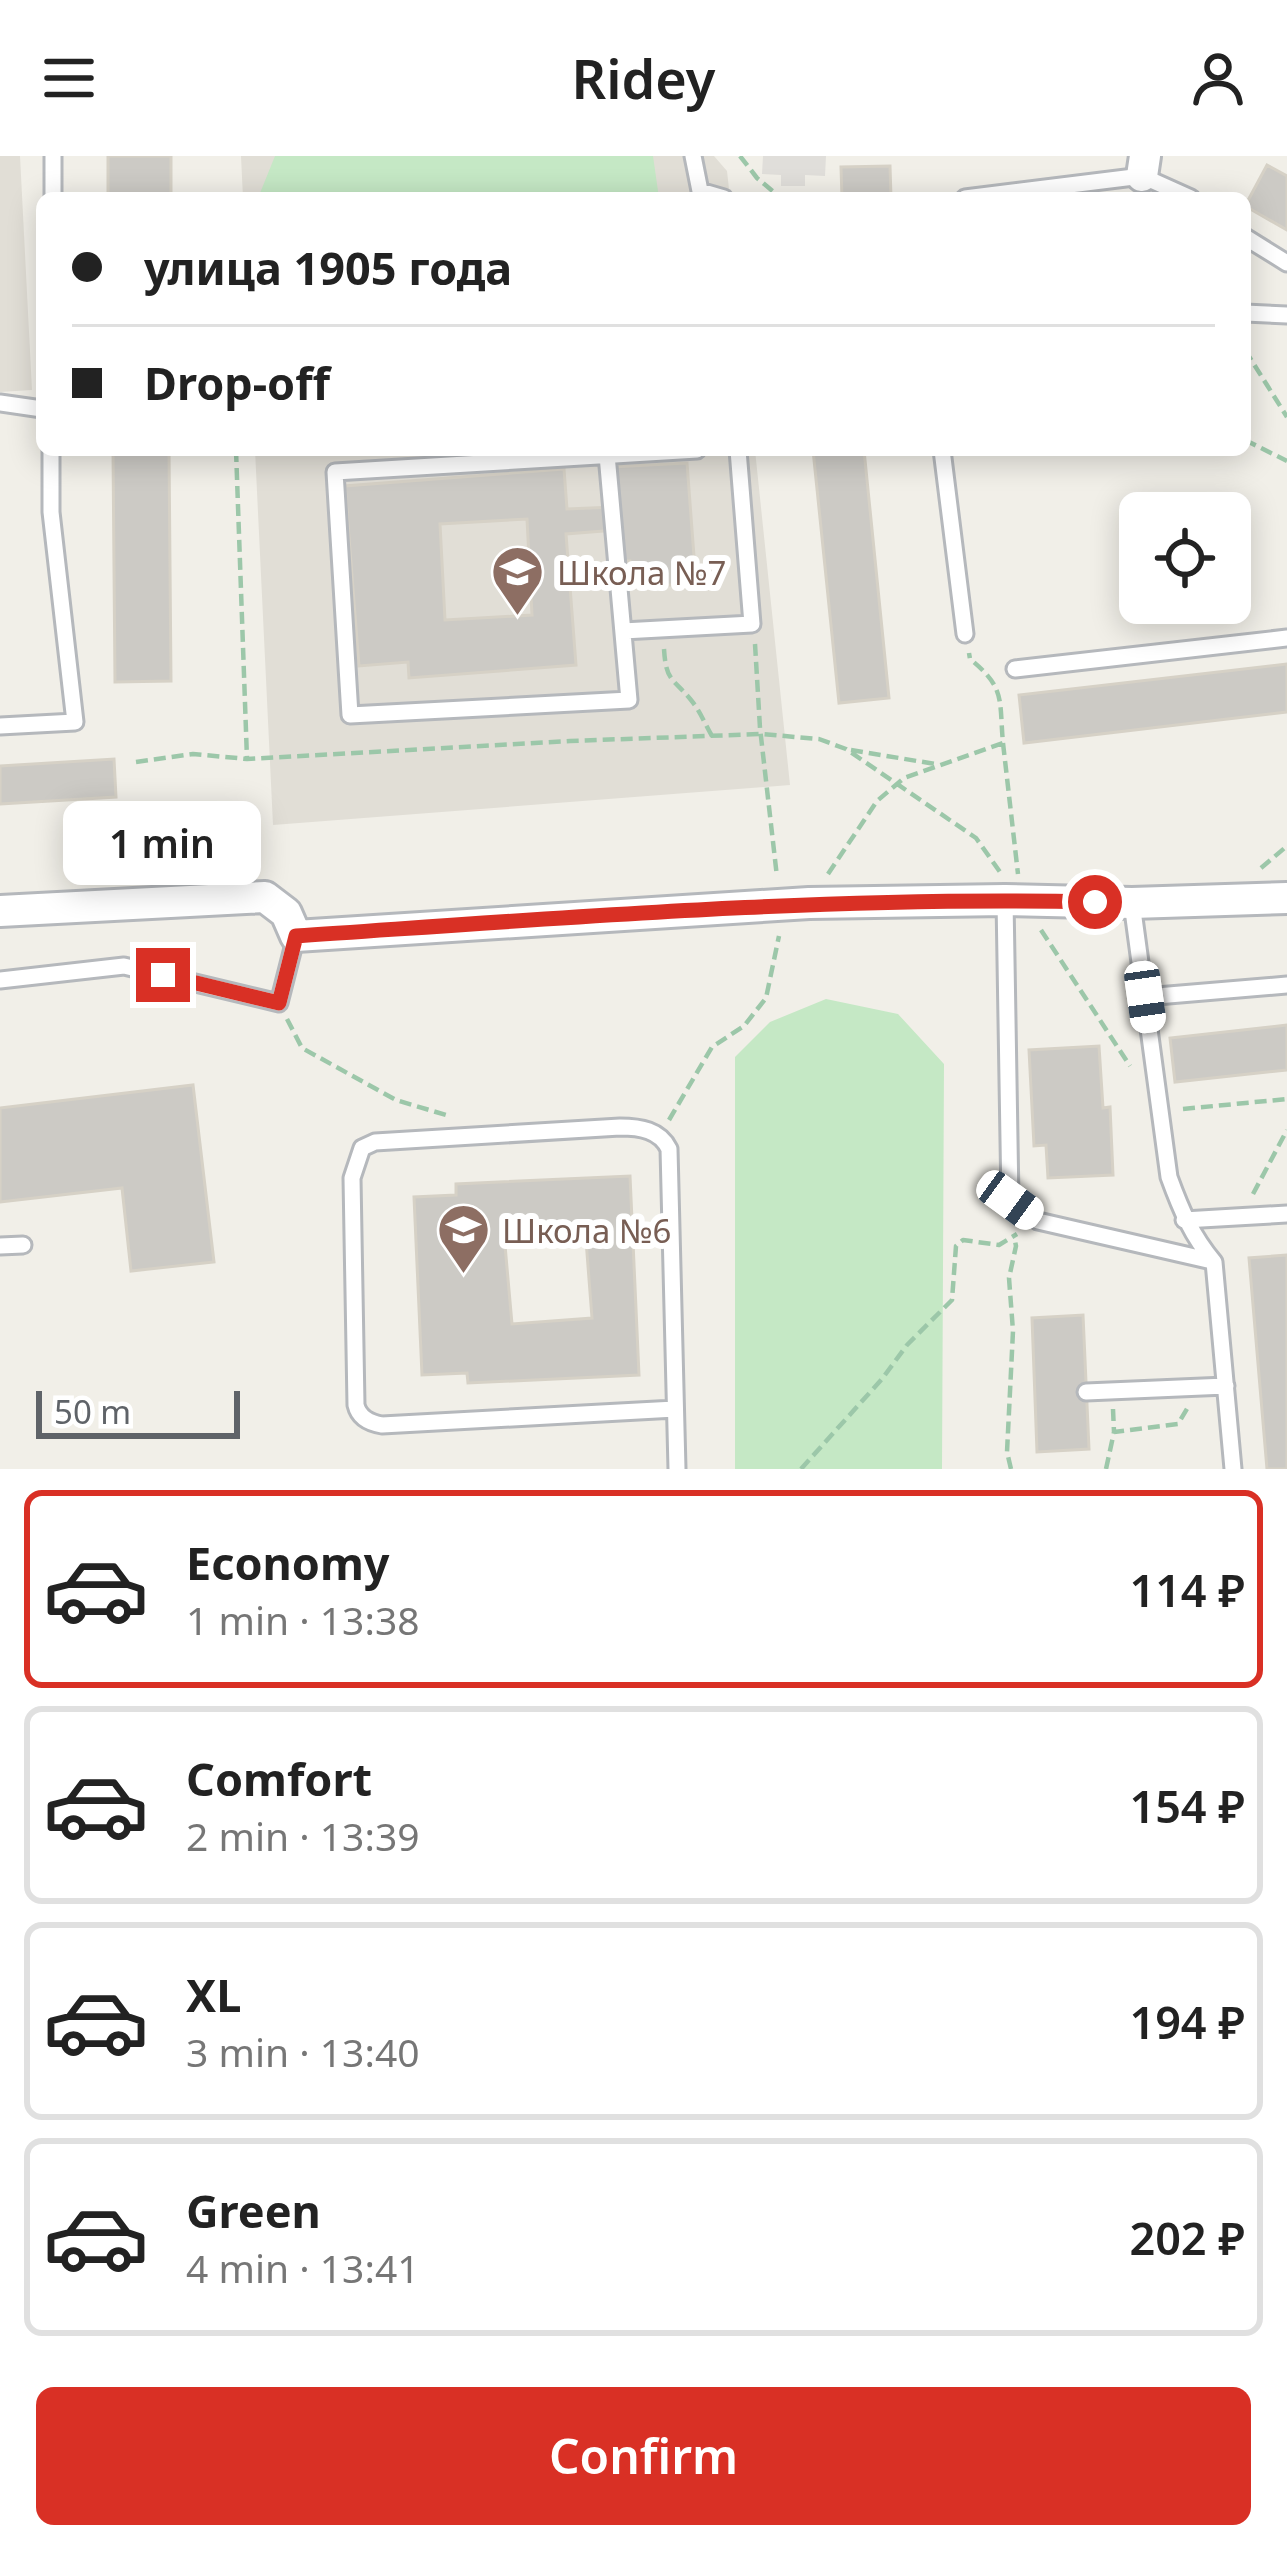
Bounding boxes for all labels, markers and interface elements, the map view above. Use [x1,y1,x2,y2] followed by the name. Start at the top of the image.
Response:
[572,41,715,115] text: Ridey
[36,45,102,111] icon: menu
[1185,45,1251,111] icon: person
[144,237,512,298] text: улица 1905 года
[144,352,330,413] text: Drop-off
[1119,492,1251,624] map controls
[1119,492,1251,624] button: locate
[490,544,546,618] school or university icon: Школа №7
[557,550,726,595] place label: Школа №7
[64,801,262,885] callout: 1 min
[109,816,215,869] text: 1 min
[1068,875,1122,929] route start
[136,948,190,1002] route end
[1122,959,1168,1035] car
[970,1164,1050,1236] car
[435,1202,491,1276] school or university icon: Школа №6
[502,1208,671,1253] place label: Школа №6
[36,1385,240,1438] scale bar
[54,1389,131,1434] text: 50 m
[186,1532,390,1593] text: Economy
[42,1535,150,1643] icon: car
[1129,1559,1245,1620] text: 114 ₽
[186,1593,420,1646] text: 1 min · 13:38
[186,1748,372,1809] text: Comfort
[42,1751,150,1859] icon: car
[1129,1775,1245,1836] text: 154 ₽
[186,1809,420,1862] text: 2 min · 13:39
[186,1964,241,2025] text: XL
[42,1967,150,2075] icon: car
[1129,1991,1245,2052] text: 194 ₽
[186,2025,420,2078] text: 3 min · 13:40
[186,2180,321,2241] text: Green
[42,2183,150,2291] icon: car
[1129,2207,1245,2268] text: 202 ₽
[186,2241,420,2294] text: 4 min · 13:41
[36,2387,1251,2525] button: Confirm

